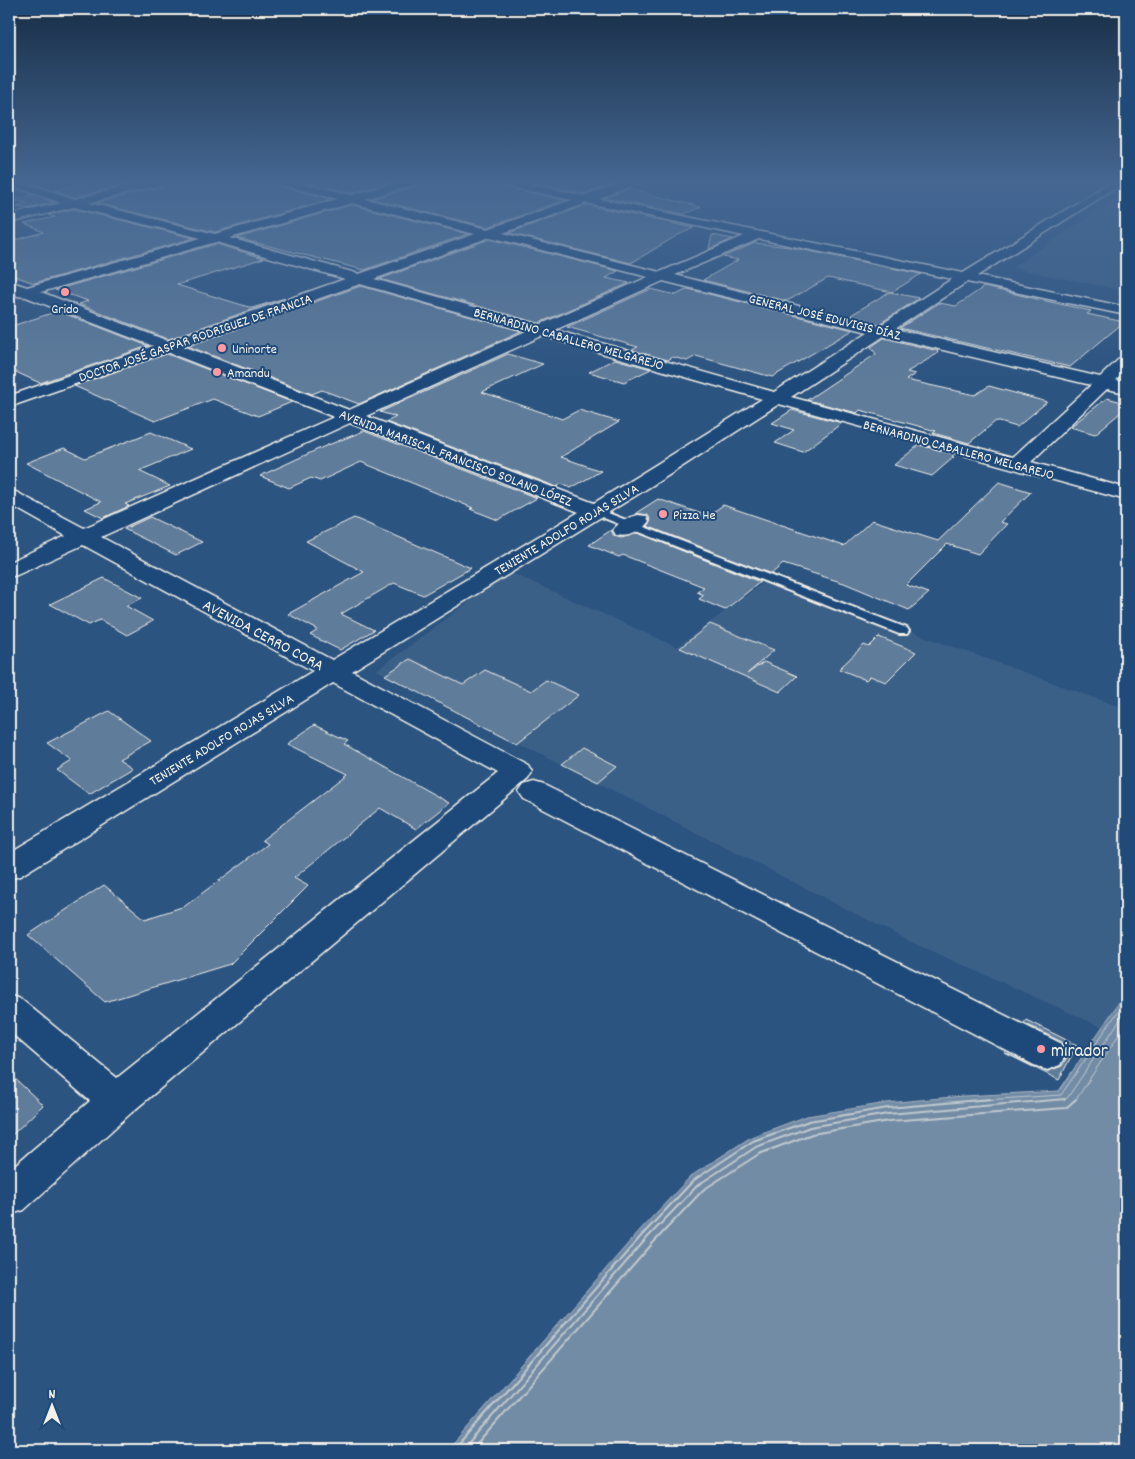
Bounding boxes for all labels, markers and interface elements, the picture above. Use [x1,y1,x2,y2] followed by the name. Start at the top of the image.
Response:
[59,286,71,298] marker: Grido
[76,289,315,388] street label: DOCTOR JOSÉ GASPAR RODRIGUEZ DE FRANCIA
[746,289,903,347] street label: GENERAL JOSÉ EDUVIGIS DÍAZ
[51,300,79,320] place label: Grido
[471,303,666,377] street label: BERNARDINO CABALLERO MELGAREJO
[232,340,277,360] place label: Uninorte
[216,342,228,354] marker: Uninorte
[227,364,270,384] place label: Amandu
[211,366,223,378] marker: Amandu
[336,405,575,513] street label: AVENIDA MARISCAL FRANCISCO SOLANO LÓPEZ
[861,416,1056,486] street label: BERNARDINO CABALLERO MELGAREJO
[491,479,643,582] street label: TENIENTE ADOLFO ROJAS SILVA
[673,506,716,526] place label: Pizza He
[657,508,669,520] marker: Pizza He
[198,594,328,678] street label: AVENIDA CERRO CORA
[146,689,298,792] street label: TENIENTE ADOLFO ROJAS SILVA
[1051,1039,1108,1066] place label: mirador
[1035,1043,1047,1055] marker: mirador
[28,1382,78,1432] north arrow
[49,1385,56,1405] text: N

